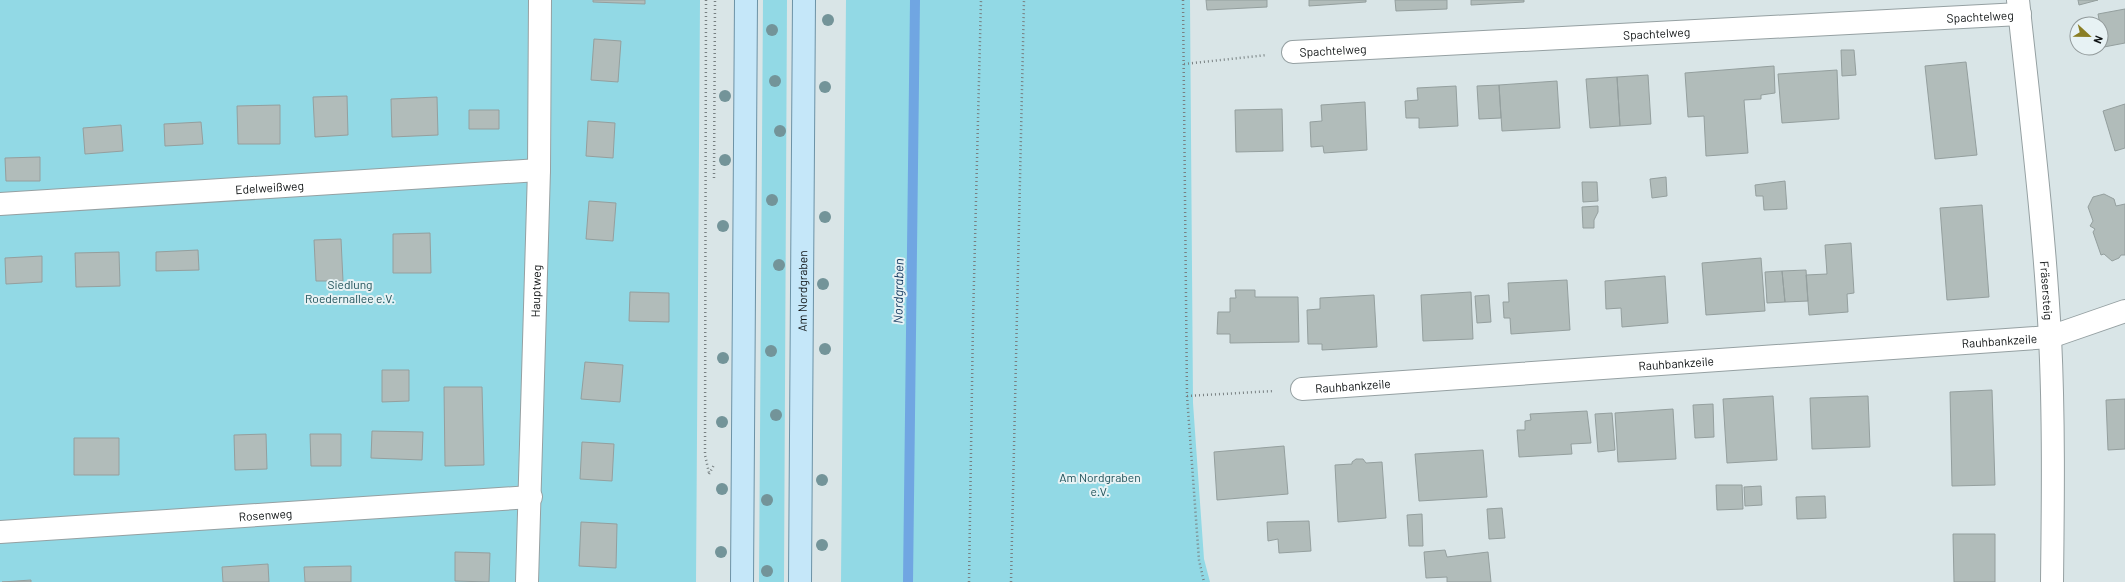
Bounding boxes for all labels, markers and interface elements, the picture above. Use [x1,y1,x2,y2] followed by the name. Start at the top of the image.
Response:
[1946,7,2014,25] street label: Spachtelweg
[2069,16,2109,56] north arrow
[1623,24,1690,42] street label: Spachtelweg
[2091,34,2106,46] text: N
[1299,41,1367,59] street label: Spachtelweg
[235,178,304,196] street label: Edelweißweg
[795,250,809,332] street label: Am Nordgraben
[889,258,907,324] water label: Nordgraben
[2038,260,2056,321] street label: Fräsersteig
[528,265,543,318] street label: Hauptweg
[305,277,395,305] park label: Siedlung Roedernallee e.V.
[1961,331,2038,350] street label: Rauhbankzeile
[1638,353,1714,373] street label: Rauhbankzeile
[1315,376,1391,395] street label: Rauhbankzeile
[1059,470,1141,498] park label: Am Nordgraben e.V.
[238,506,293,523] street label: Rosenweg

